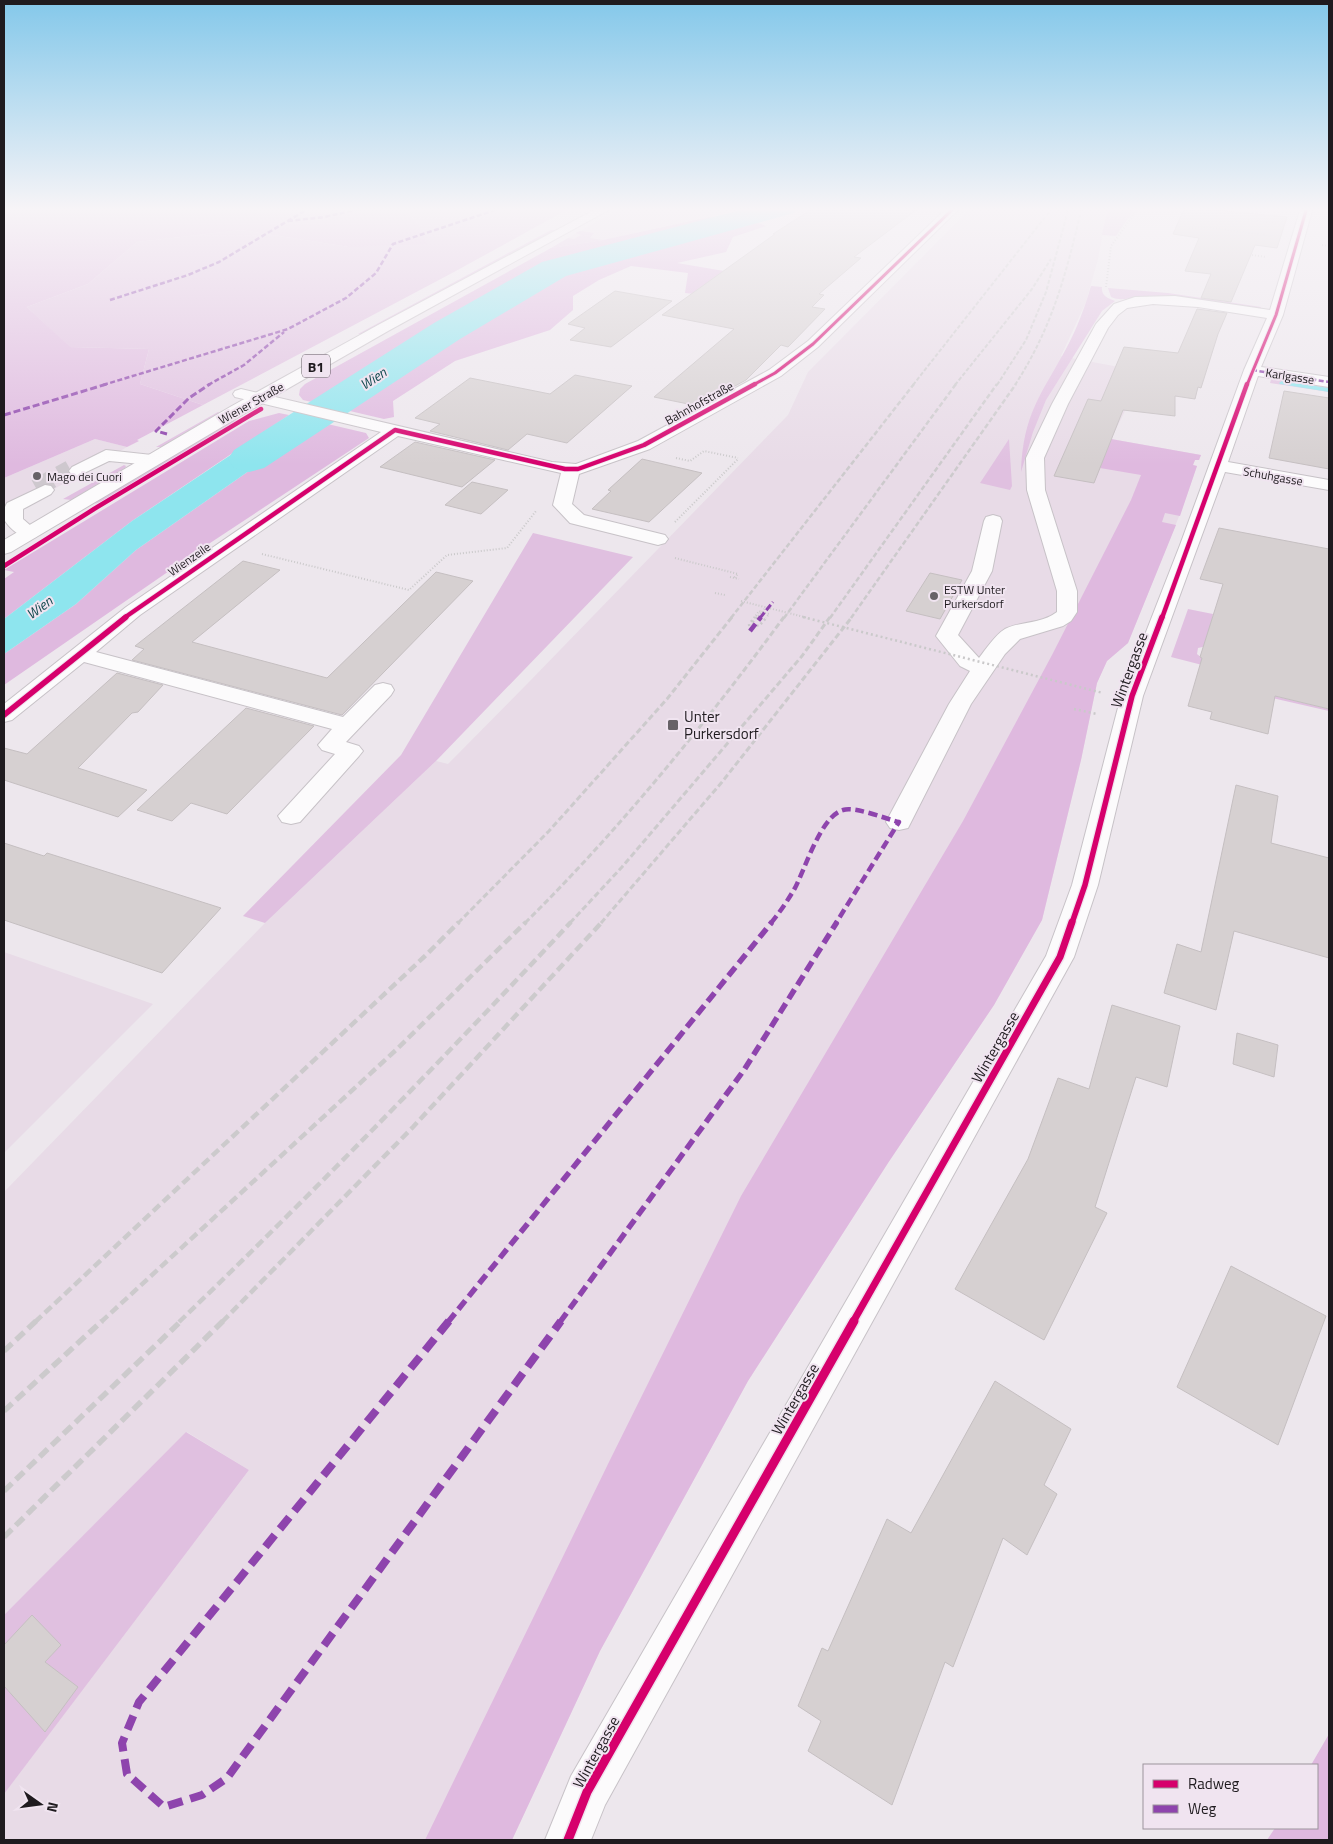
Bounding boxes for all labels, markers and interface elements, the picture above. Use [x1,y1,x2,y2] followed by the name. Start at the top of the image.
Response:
[302,354,330,378] road number: B1
[356,361,391,394] water label: Wien
[1264,363,1316,389] street label: Karlgasse
[661,376,737,430] street label: Bahnhofstraße
[215,377,287,429] street label: Wiener Straße
[1242,461,1304,491] street label: Schuhgasse
[47,467,122,486] place label: Mago dei Cuori
[31,470,43,482] marker: Mago dei Cuori
[164,537,214,581] street label: Wienzeile
[944,580,1005,613] place label: ESTW Unter Purkersdorf
[22,590,57,624] water label: Wien
[928,590,940,602] marker: ESTW Unter Purkersdorf
[1105,629,1153,711] street label: Wintergasse
[684,705,759,745] place label: Unter Purkersdorf
[666,718,680,732] marker: Unter Purkersdorf
[965,1007,1025,1087] street label: Wintergasse
[765,1359,825,1439] street label: Wintergasse
[567,1712,625,1792] street label: Wintergasse
[1143,1764,1318,1829] legend
[1188,1772,1240,1795] text: Radweg
[15,1779,65,1829] north arrow
[1188,1797,1217,1820] text: Weg
[42,1800,64,1815] text: N

